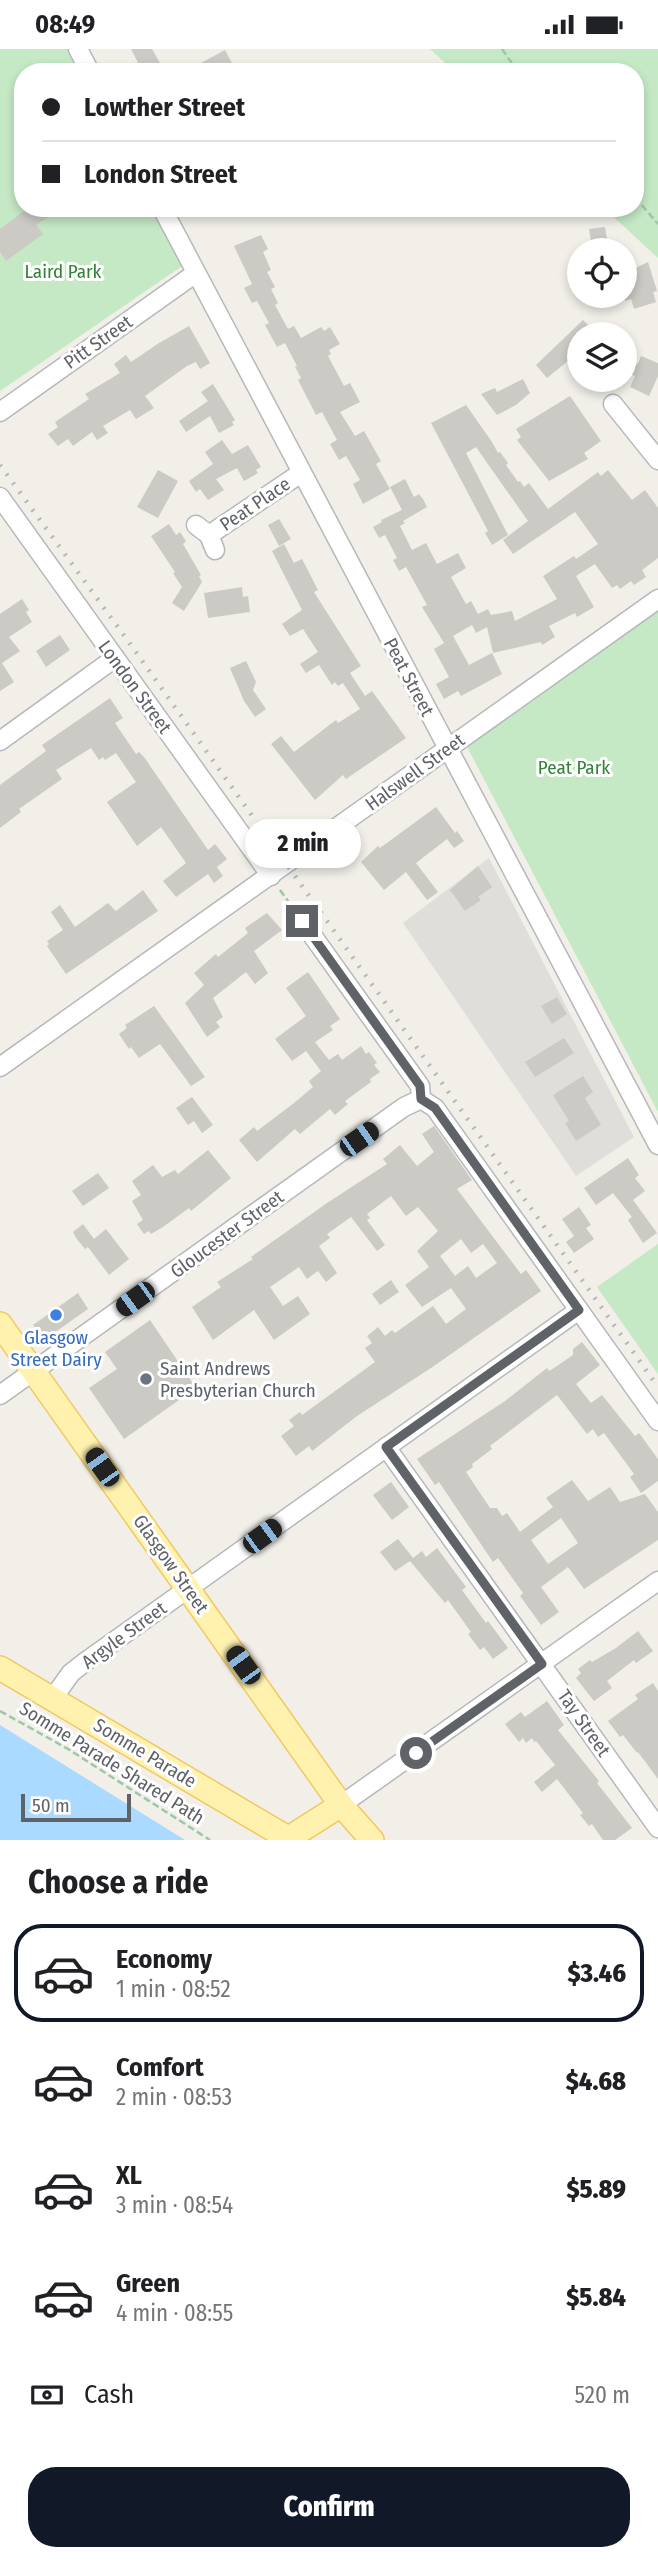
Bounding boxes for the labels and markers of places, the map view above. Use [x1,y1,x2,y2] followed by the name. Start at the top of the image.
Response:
[48,1307,64,1323] marker: Glasgow Street Dairy
[10,1326,102,1371] place label: Glasgow Street Dairy
[160,1357,316,1402] place label: Saint Andrews Presbyterian Church
[138,1371,154,1387] marker: Saint Andrews Presbyterian Church

